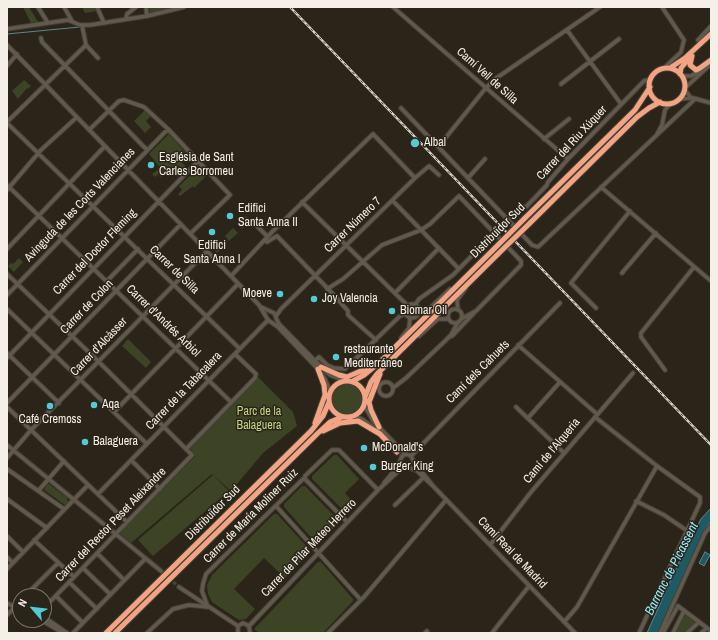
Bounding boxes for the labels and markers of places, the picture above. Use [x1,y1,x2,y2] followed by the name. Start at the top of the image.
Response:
[424,136,446,150] place label: Albal
[409,137,421,149] marker: Albal
[159,151,233,179] place label: Església de Sant Carles Borromeu
[146,160,156,170] marker: Església de Sant Carles Borromeu
[238,202,298,230] place label: Edifici Santa Anna II
[225,211,235,221] marker: Edifici Santa Anna II
[207,227,217,237] marker: Edifici Santa Anna I
[184,239,240,267] place label: Edifici Santa Anna I
[242,287,272,301] place label: Moeve
[275,289,285,299] marker: Moeve
[322,292,378,306] place label: Joy Valencia
[309,294,319,304] marker: Joy Valencia
[400,304,447,318] place label: Biomar Oil
[387,306,397,316] marker: Biomar Oil
[344,343,403,371] place label: restaurante Mediterráneo
[331,352,341,362] marker: restaurante Mediterráneo
[102,398,120,412] place label: Aqa
[89,400,99,410] marker: Aqa
[45,401,55,411] marker: Café Cremoss
[19,413,81,427] place label: Café Cremoss
[93,435,138,449] place label: Balaguera
[80,437,90,447] marker: Balaguera
[372,441,423,455] place label: McDonald's
[359,443,369,453] marker: McDonald's
[381,460,434,474] place label: Burger King
[368,462,378,472] marker: Burger King

